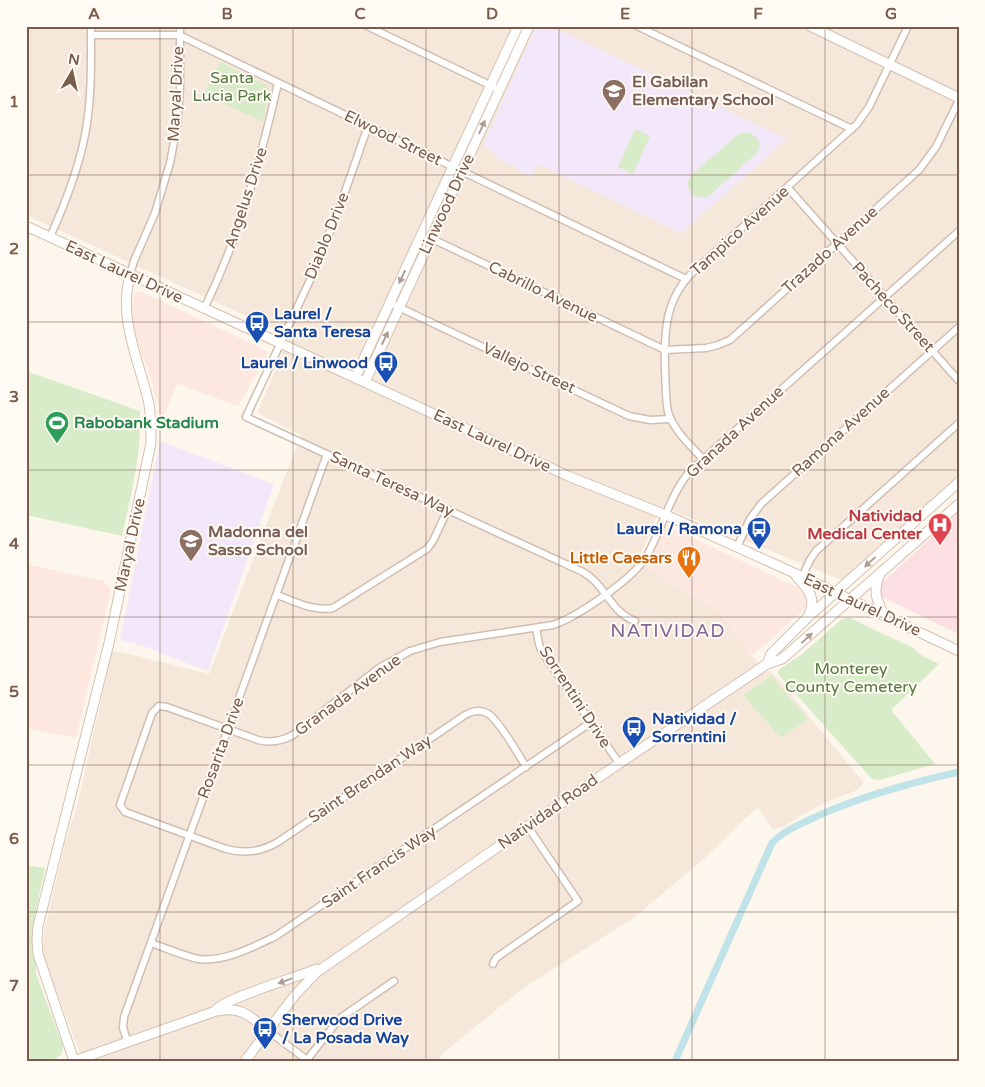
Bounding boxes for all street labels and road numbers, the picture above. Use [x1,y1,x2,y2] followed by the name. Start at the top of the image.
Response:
[164,46,188,142] street label: Maryal Drive
[341,106,445,170] street label: Elwood Street
[220,145,272,251] street label: Angelus Drive
[415,151,479,257] street label: Linwood Drive
[687,181,793,281] street label: Tampico Avenue
[300,190,354,282] street label: Diablo Drive
[778,202,882,298] street label: Trazado Avenue
[62,236,186,308] street label: East Laurel Drive
[485,257,601,327] street label: Cabrillo Avenue
[847,258,939,356] street label: Pacheco Street
[479,338,579,398] street label: Vallejo Street
[682,382,788,482] street label: Granada Avenue
[788,383,894,481] street label: Ramona Avenue
[430,405,554,477] street label: East Laurel Drive
[327,447,457,522] street label: Santa Teresa Way
[110,496,150,594] street label: Maryal Drive
[800,569,924,641] street label: East Laurel Drive
[535,642,615,752] street label: Sorrentini Drive
[291,650,405,740] street label: Granada Avenue
[193,695,249,801] street label: Rosarita Drive
[305,730,436,828] street label: Saint Brendan Way
[494,770,602,854] street label: Natividad Road
[318,821,441,913] street label: Saint Francis Way

